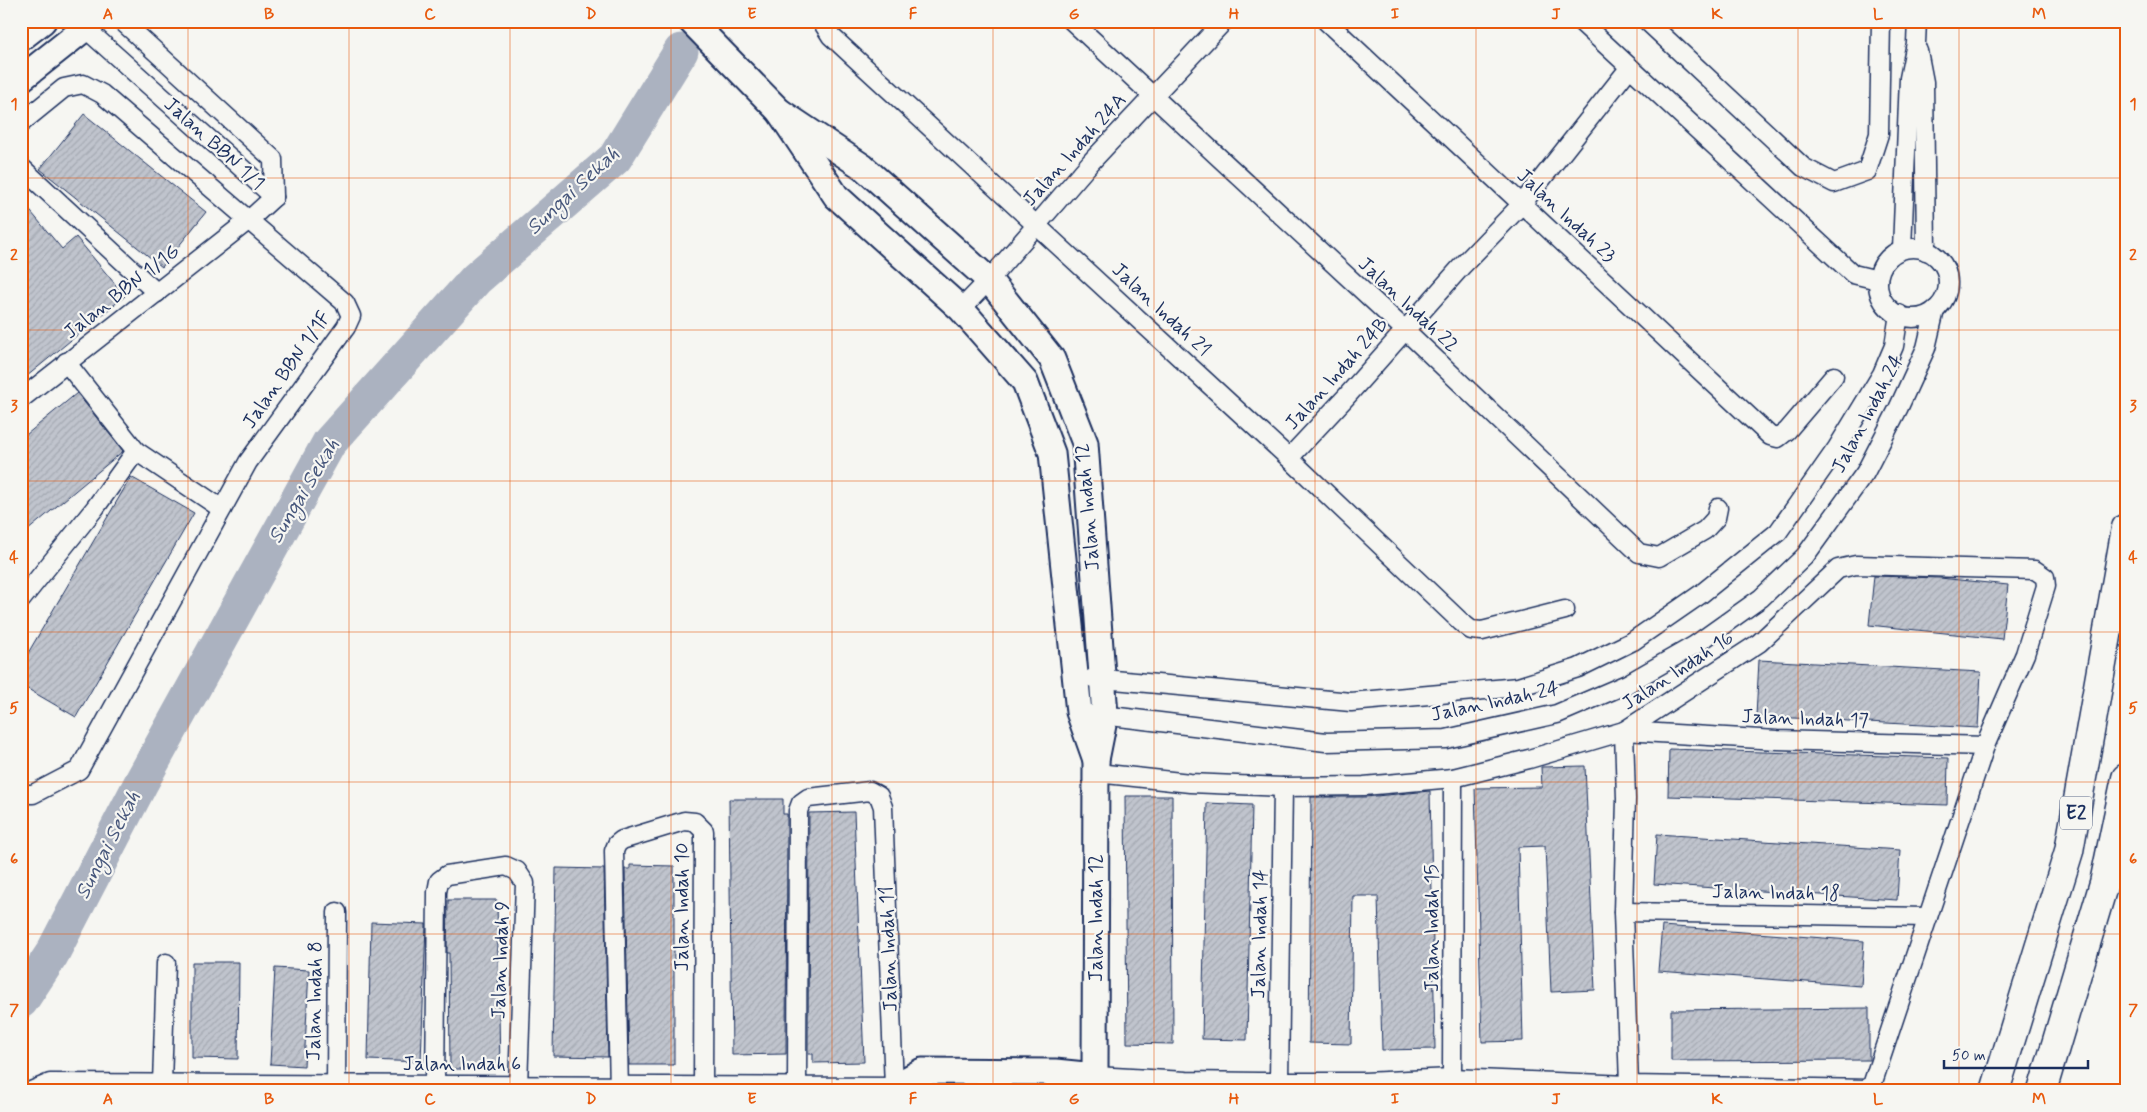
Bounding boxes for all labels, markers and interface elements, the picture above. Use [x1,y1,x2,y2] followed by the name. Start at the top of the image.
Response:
[103,4,113,25] text: A
[264,4,274,25] text: B
[424,4,436,25] text: C
[585,4,597,25] text: D
[747,4,757,25] text: E
[909,4,918,25] text: F
[1069,4,1080,25] text: G
[1229,4,1240,25] text: H
[1391,4,1400,25] text: I
[1551,4,1561,25] text: J
[1711,4,1723,25] text: K
[1873,4,1884,25] text: L
[2032,4,2046,25] text: M
[1017,88,1133,212] street label: Jalan Indah 24A
[158,91,270,197] street label: Jalan BBN 1/1
[10,94,18,115] text: 1
[2129,94,2137,115] text: 1
[520,141,627,243] water label: Sungai Sekah
[1510,163,1622,269] street label: Jalan Indah 23
[58,238,186,346] street label: Jalan BBN 1/1G
[10,245,18,266] text: 2
[2129,245,2137,266] text: 2
[1352,251,1464,359] street label: Jalan Indah 22
[1105,257,1217,363] street label: Jalan Indah 21
[236,306,338,434] street label: Jalan BBN 1/1F
[1279,312,1395,436] street label: Jalan Indah 24B
[1825,350,1911,478] street label: Jalan Indah 24
[10,396,18,417] text: 3
[2129,396,2137,417] text: 3
[262,433,348,550] water label: Sungai Sekah
[1069,442,1107,572] street label: Jalan Indah 12
[9,547,19,568] text: 4
[2128,547,2138,568] text: 4
[1617,625,1739,717] street label: Jalan Indah 16
[1428,675,1562,729] street label: Jalan Indah 24
[9,698,19,719] text: 5
[2128,698,2138,719] text: 5
[1741,703,1869,735] street label: Jalan Indah 17
[69,786,149,905] water label: Sungai Sekah
[2060,796,2092,830] road number: E2
[669,843,696,971] street label: Jalan Indah 10
[10,849,18,870] text: 6
[2129,849,2137,870] text: 6
[1083,854,1110,982] street label: Jalan Indah 12
[1419,864,1446,992] street label: Jalan Indah 15
[1245,869,1275,999] street label: Jalan Indah 14
[1712,878,1840,908] street label: Jalan Indah 18
[873,886,905,1012] street label: Jalan Indah 11
[485,900,517,1020] street label: Jalan Indah 9
[300,941,330,1061] street label: Jalan Indah 8
[9,1000,19,1021] text: 7
[2128,1000,2138,1021] text: 7
[1944,1037,2088,1069] scale bar
[1952,1046,1986,1066] text: 50 m
[403,1051,521,1078] street label: Jalan Indah 6
[103,1089,113,1110] text: A
[264,1089,274,1110] text: B
[424,1089,436,1110] text: C
[585,1089,597,1110] text: D
[747,1089,757,1110] text: E
[909,1089,918,1110] text: F
[1069,1089,1080,1110] text: G
[1229,1089,1240,1110] text: H
[1391,1089,1400,1110] text: I
[1551,1089,1561,1110] text: J
[1711,1089,1723,1110] text: K
[1873,1089,1884,1110] text: L
[2032,1089,2046,1110] text: M

